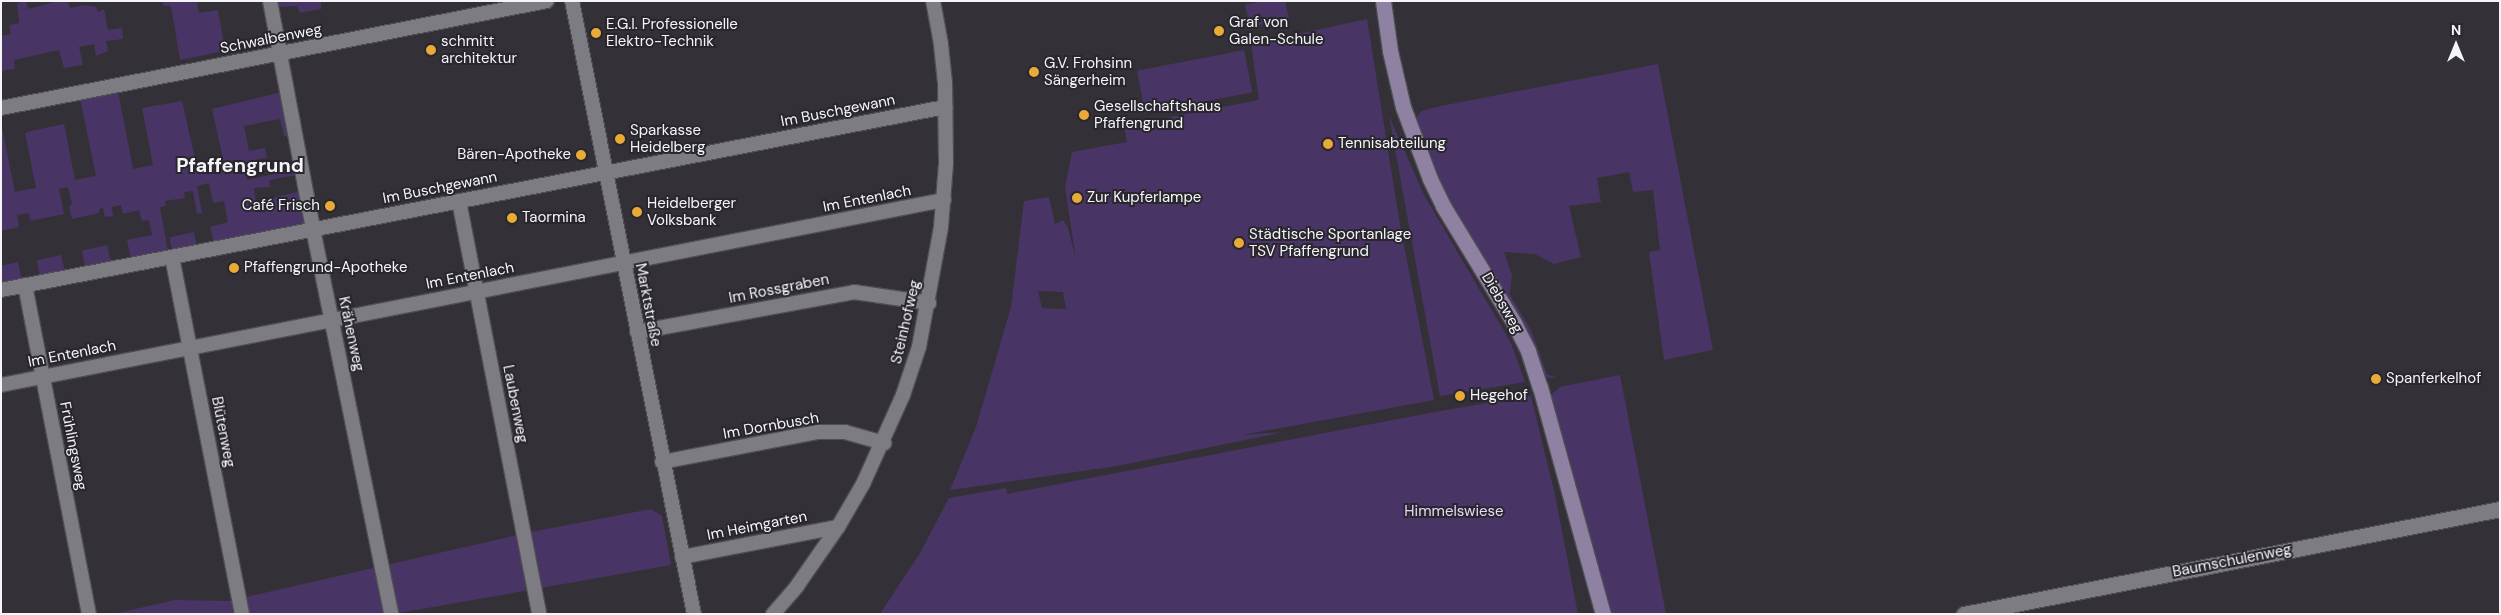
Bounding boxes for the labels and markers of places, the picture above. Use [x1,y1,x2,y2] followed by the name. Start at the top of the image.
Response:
[1229,13,1323,48] place label: Graf von Galen-Schule
[606,15,738,50] place label: E.G.I. Professionelle Elektro-Technik
[1213,25,1225,37] marker: Graf von Galen-Schule
[590,27,602,39] marker: E.G.I. Professionelle Elektro-Technik
[441,32,517,67] place label: schmitt architektur
[425,44,437,56] marker: schmitt architektur
[1044,54,1132,89] place label: G.V. Frohsinn Sängerheim
[1028,66,1040,78] marker: G.V. Frohsinn Sängerheim
[1094,97,1221,132] place label: Gesellschaftshaus Pfaffengrund
[1078,109,1090,121] marker: Gesellschaftshaus Pfaffengrund
[630,121,705,156] place label: Sparkasse Heidelberg
[614,133,626,145] marker: Sparkasse Heidelberg
[1338,135,1446,153] place label: Tennisabteilung
[1322,138,1334,150] marker: Tennisabteilung
[457,146,571,164] place label: Bären-Apotheke
[575,149,587,161] marker: Bären-Apotheke
[1087,189,1201,207] place label: Zur Kupferlampe
[1071,192,1083,204] marker: Zur Kupferlampe
[647,194,736,229] place label: Heidelberger Volksbank
[242,197,320,215] place label: Café Frisch
[324,200,336,212] marker: Café Frisch
[631,206,643,218] marker: Heidelberger Volksbank
[522,209,586,227] place label: Taormina
[506,212,518,224] marker: Taormina
[1249,225,1411,260] place label: Städtische Sportanlage TSV Pfaffengrund
[1233,237,1245,249] marker: Städtische Sportanlage TSV Pfaffengrund
[244,259,407,277] place label: Pfaffengrund-Apotheke
[228,262,240,274] marker: Pfaffengrund-Apotheke
[2386,370,2481,388] place label: Spanferkelhof
[2370,373,2382,385] marker: Spanferkelhof
[1470,387,1528,405] place label: Hegehof
[1454,390,1466,402] marker: Hegehof

